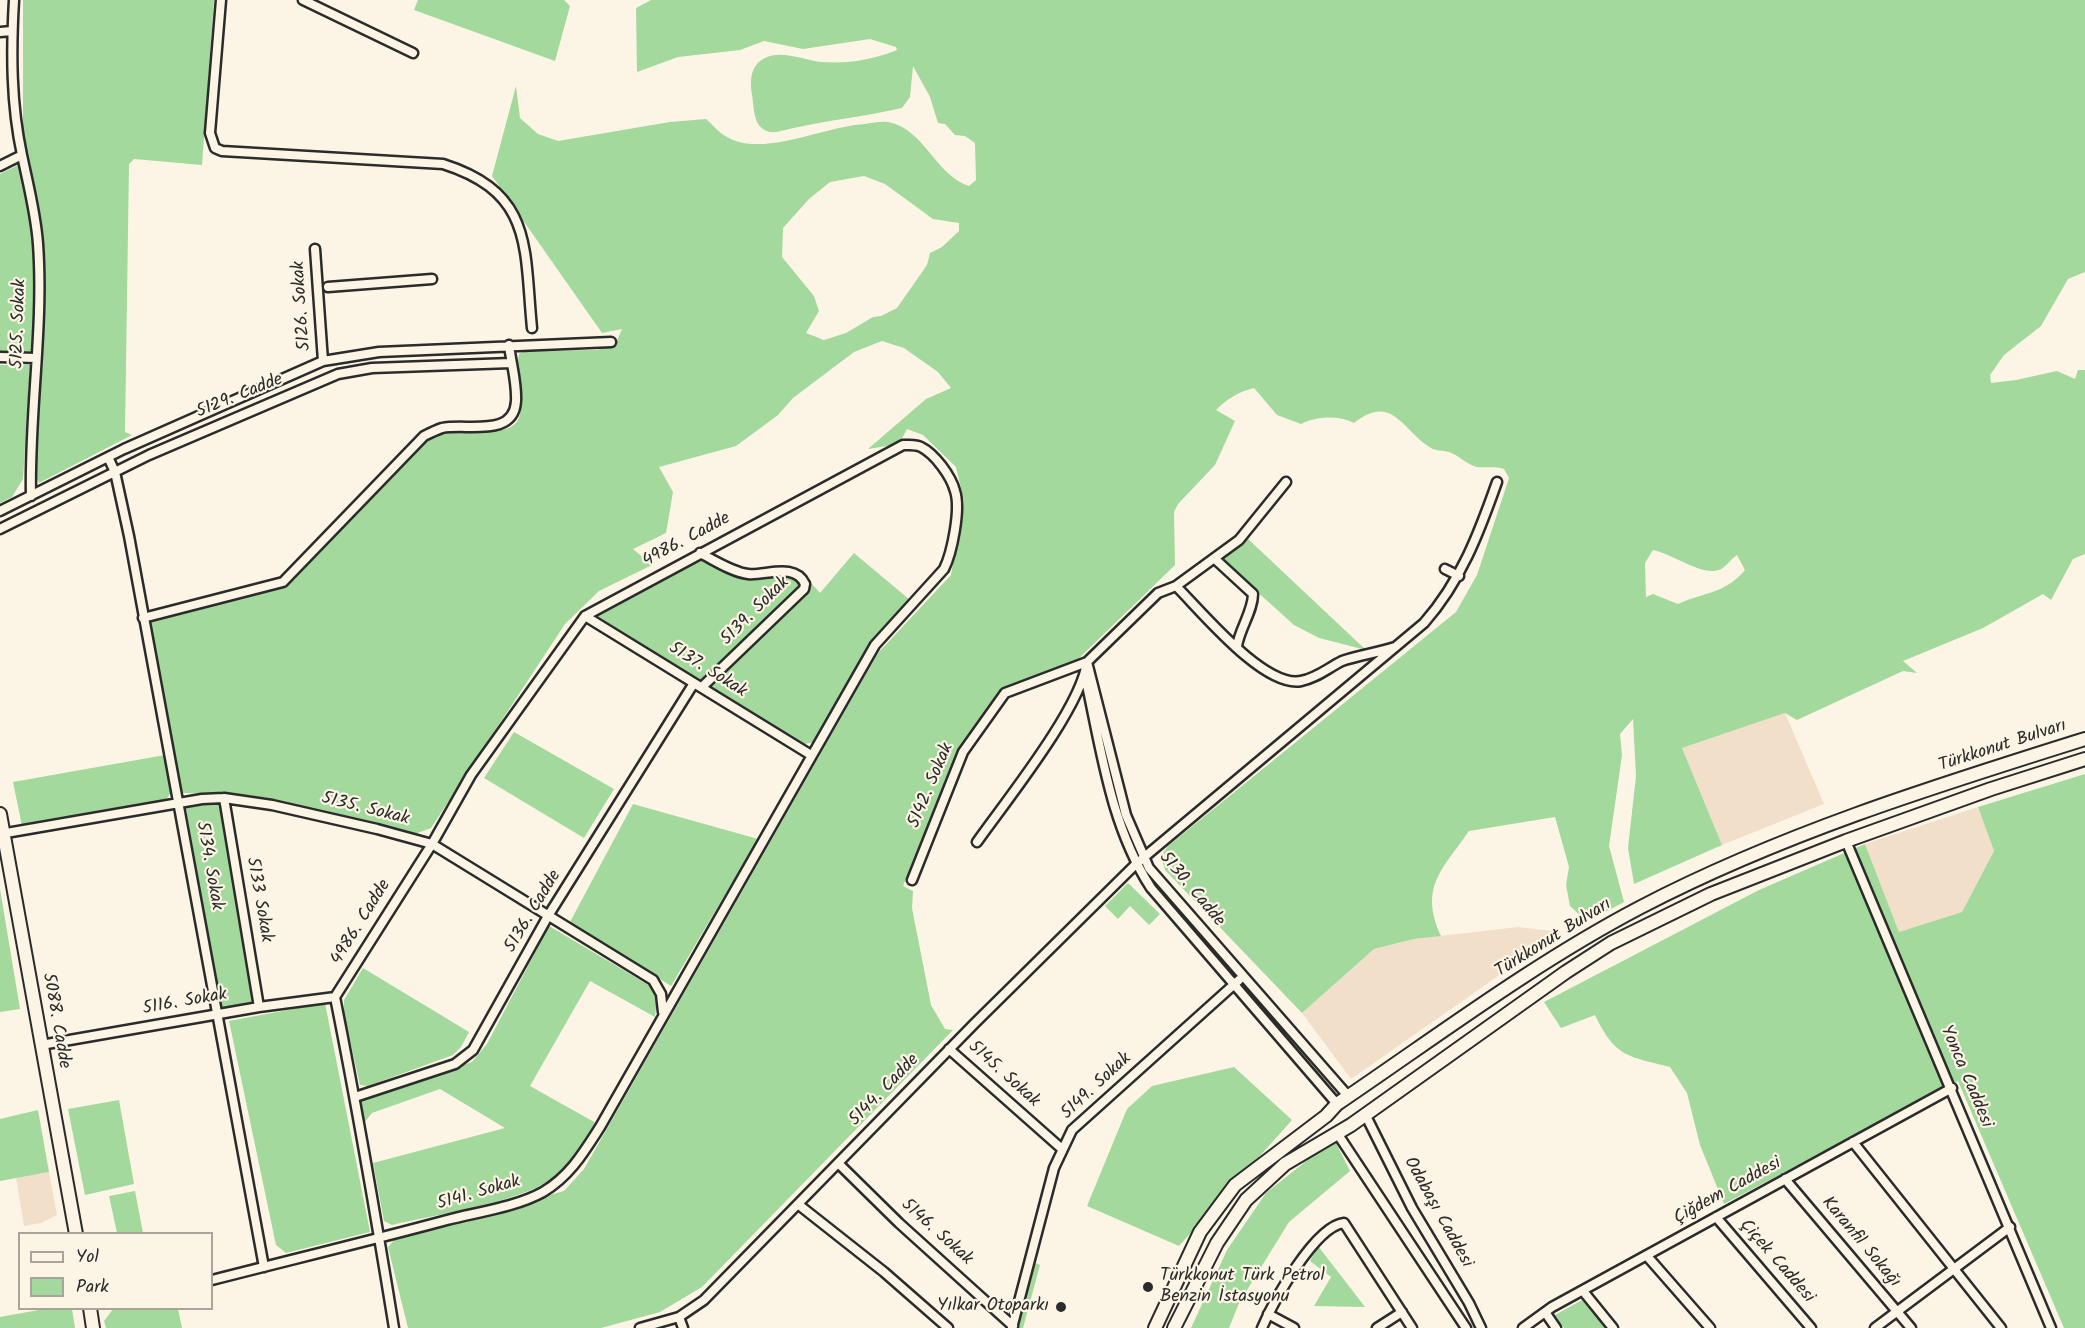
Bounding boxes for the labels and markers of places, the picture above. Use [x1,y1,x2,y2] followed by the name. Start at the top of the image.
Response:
[1160,1266,1325,1308] place label: Türkkonut Türk Petrol Benzin İstasyonu
[1141,1280,1155,1294] marker: Türkkonut Türk Petrol Benzin İstasyonu
[937,1296,1049,1318] place label: Yılkar Otoparkı
[1054,1300,1068,1314] marker: Yılkar Otoparkı

